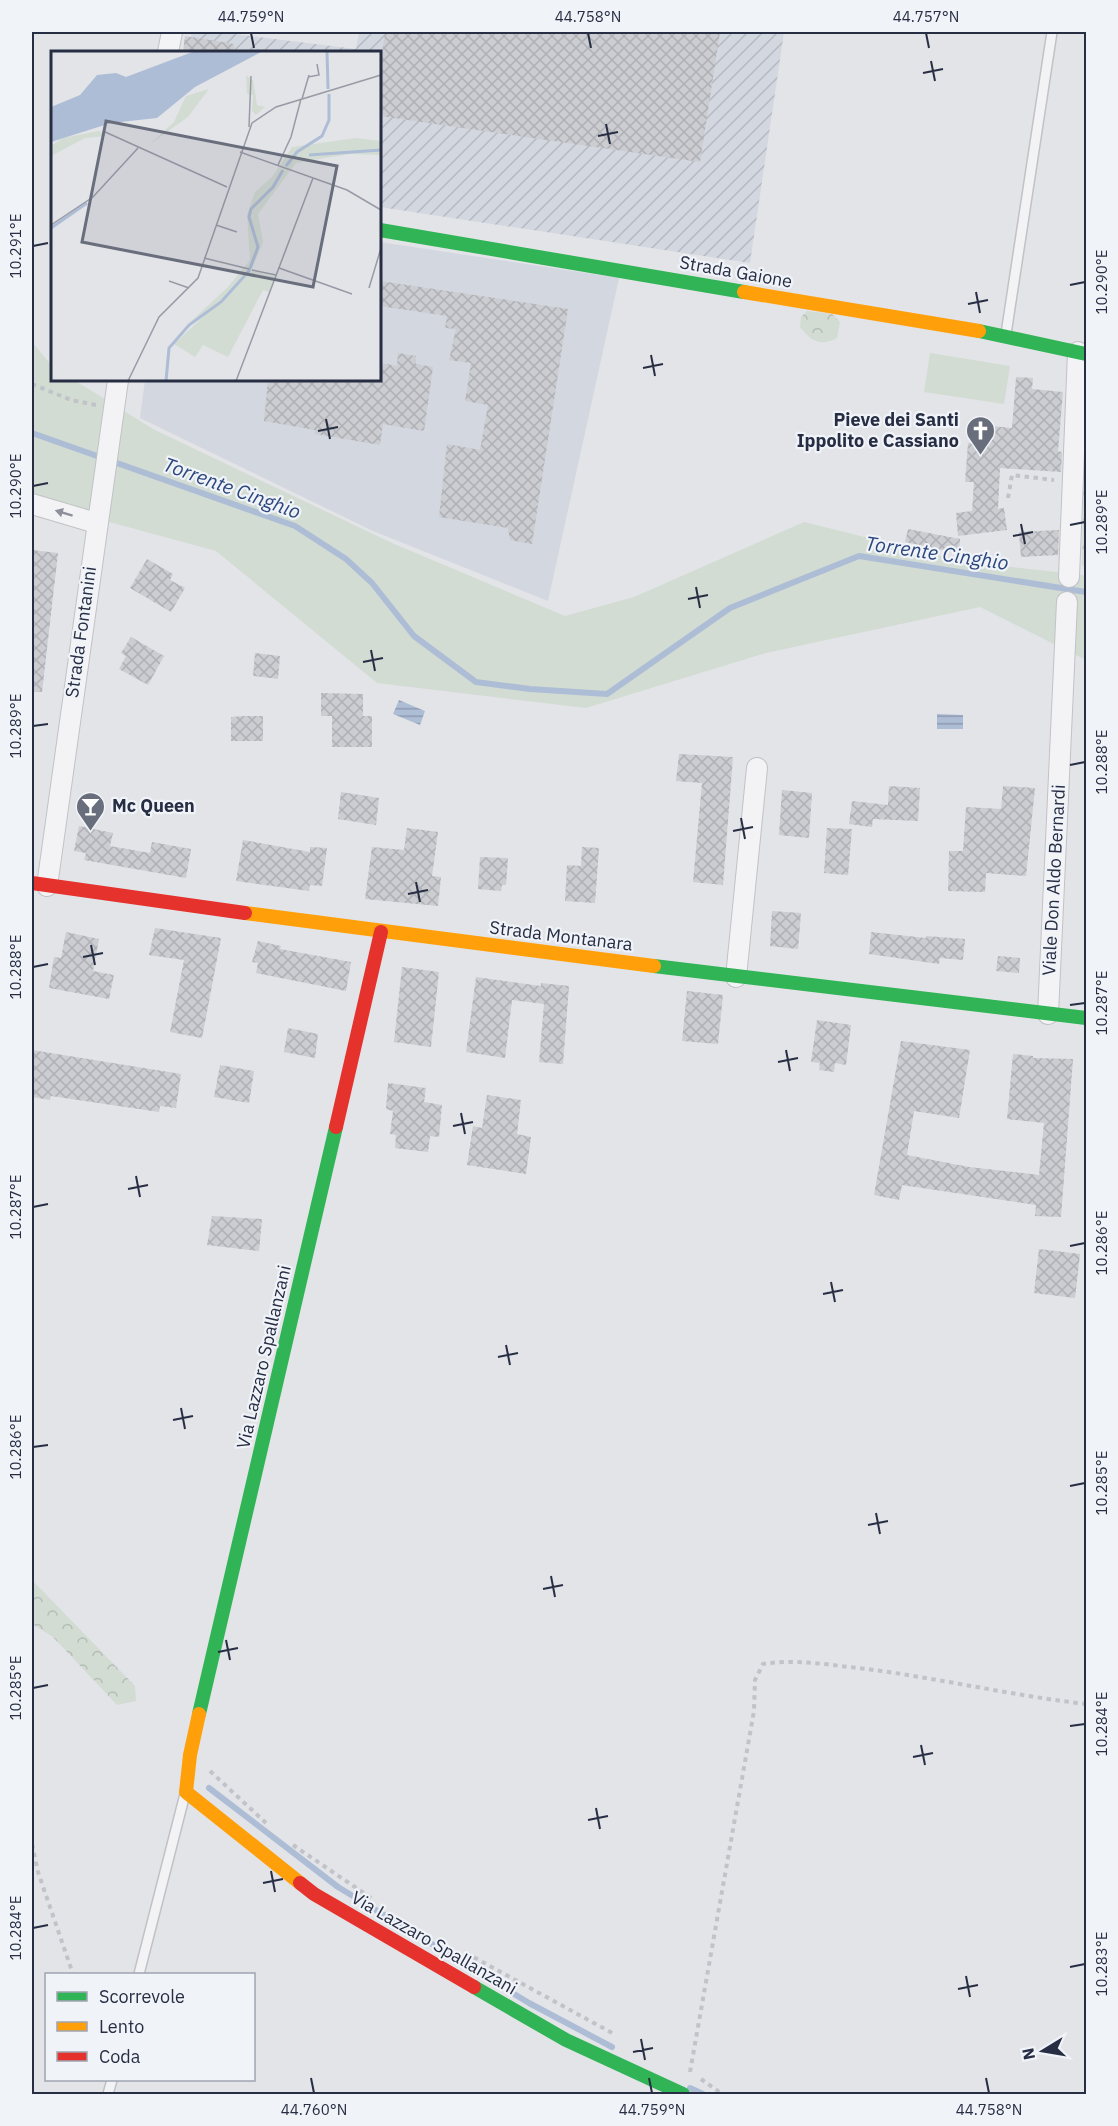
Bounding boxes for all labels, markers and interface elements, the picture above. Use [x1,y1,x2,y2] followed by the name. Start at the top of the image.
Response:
[218,7,284,26] text: 44.759°N
[555,7,621,26] text: 44.758°N
[893,7,959,26] text: 44.757°N
[51,51,381,381] inset map
[6,214,25,278] text: 10.291°E
[678,250,794,293] street label: Strada Gaione
[1092,250,1111,314] text: 10.290°E
[797,408,959,452] place label: Pieve dei Santi Ippolito e Cassiano
[964,414,996,456] church icon: Pieve dei Santi Ippolito e Cassiano
[160,450,305,525] water label: Torrente Cinghio
[6,454,25,518] text: 10.290°E
[1092,490,1111,554] text: 10.289°E
[55,508,73,517] one-way arrow
[864,529,1010,576] water label: Torrente Cinghio
[60,565,101,699] street label: Strada Fontanini
[6,694,25,758] text: 10.289°E
[1092,730,1111,794] text: 10.288°E
[1037,784,1070,976] street label: Viale Don Aldo Bernardi
[75,790,107,832] bar icon: Mc Queen
[112,794,195,817] place label: Mc Queen
[488,915,634,956] street label: Strada Montanara
[6,935,25,999] text: 10.288°E
[1092,971,1111,1035] text: 10.287°E
[6,1175,25,1239] text: 10.287°E
[1092,1211,1111,1275] text: 10.286°E
[231,1263,296,1451] street label: Via Lazzaro Spallanzani
[6,1415,25,1479] text: 10.286°E
[1092,1451,1111,1515] text: 10.285°E
[6,1656,25,1720] text: 10.285°E
[1092,1692,1111,1756] text: 10.284°E
[347,1886,521,1999] street label: Via Lazzaro Spallanzani
[6,1896,25,1960] text: 10.284°E
[1092,1932,1111,1996] text: 10.283°E
[45,1973,255,2081] legend
[99,1985,185,2008] text: Scorrevole
[99,2015,144,2038] text: Lento
[1013,2021,1073,2081] north arrow
[99,2045,141,2068] text: Coda
[1017,2046,1039,2061] text: N
[281,2100,347,2119] text: 44.760°N
[619,2100,685,2119] text: 44.759°N
[956,2100,1022,2119] text: 44.758°N

